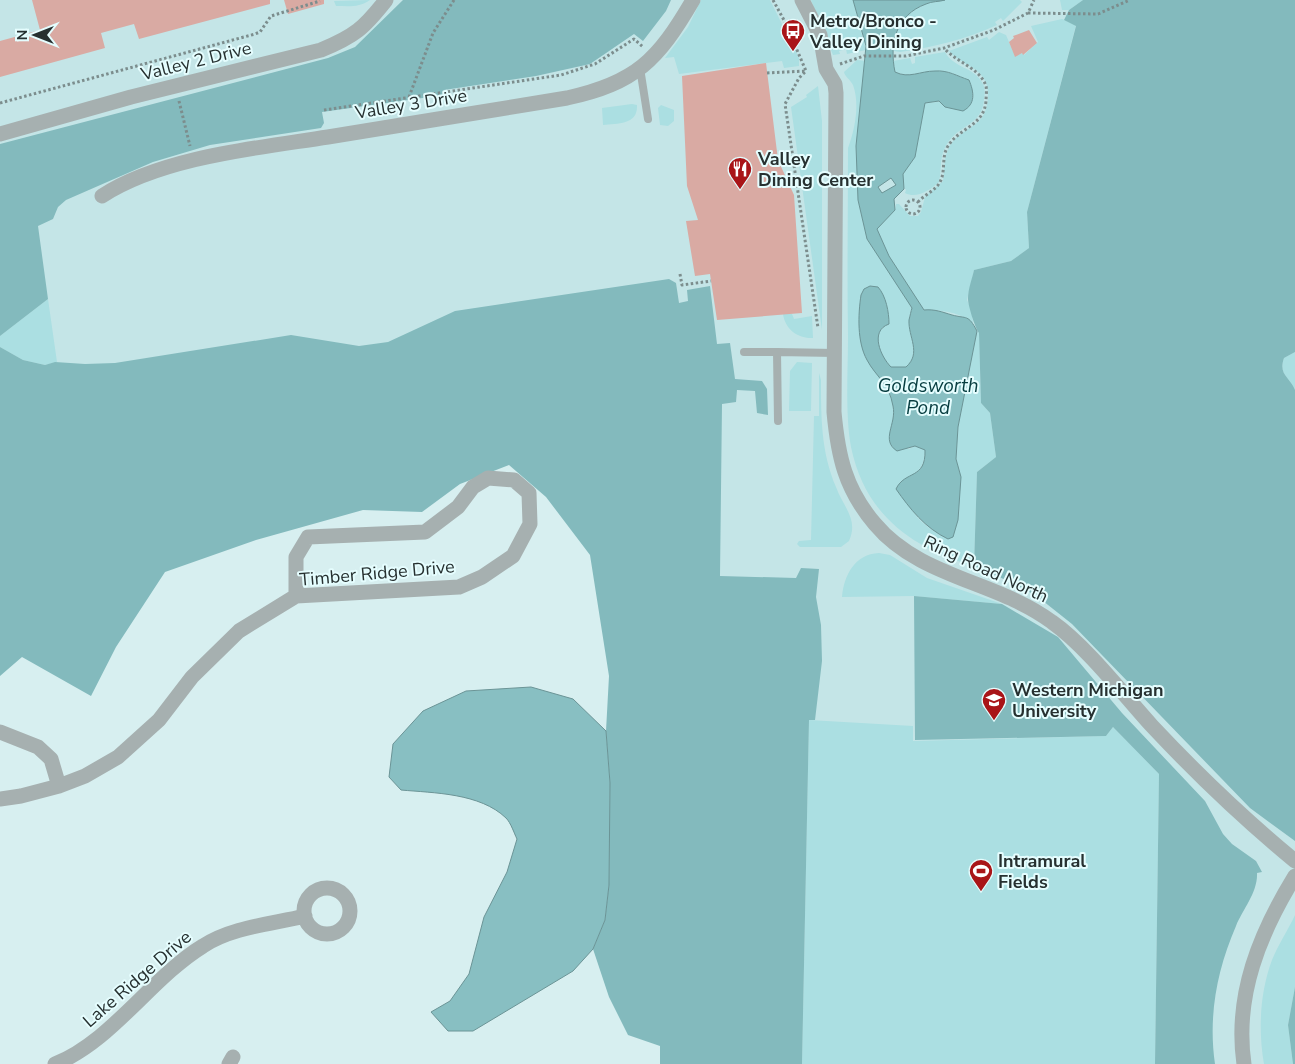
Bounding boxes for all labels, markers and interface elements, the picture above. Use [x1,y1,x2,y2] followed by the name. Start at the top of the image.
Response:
[809,9,937,54] place label: Metro/Bronco - Valley Dining
[10,10,60,60] north arrow
[780,18,806,52] bus stop icon: Metro/Bronco - Valley Dining
[13,30,32,40] text: N
[137,36,254,87] street label: Valley 2 Drive
[352,83,469,125] street label: Valley 3 Drive
[757,147,873,192] place label: Valley Dining Center
[727,156,753,190] restaurant icon: Valley Dining Center
[877,373,979,421] water label: Goldsworth Pond
[920,530,1052,608] street label: Ring Road North
[298,554,456,592] street label: Timber Ridge Drive
[1012,678,1163,723] place label: Western Michigan University
[981,687,1007,721] school or university icon: Western Michigan University
[998,849,1086,894] place label: Intramural Fields
[968,858,994,892] sports icon: Intramural Fields
[78,925,196,1033] street label: Lake Ridge Drive

